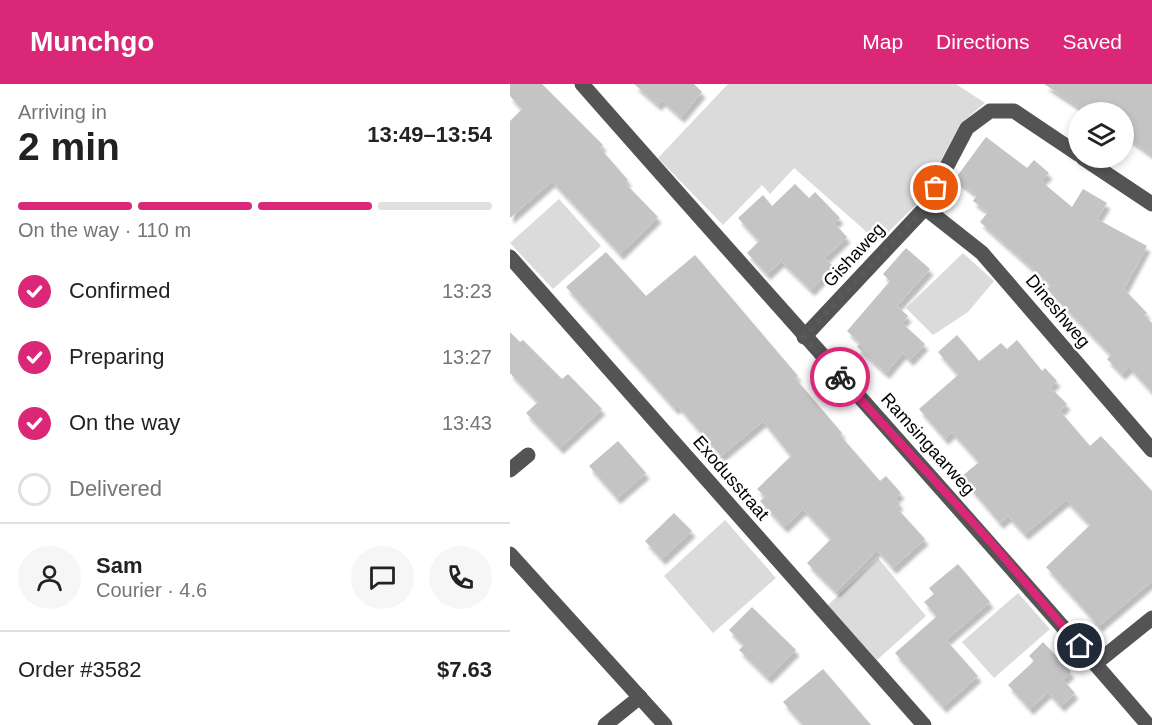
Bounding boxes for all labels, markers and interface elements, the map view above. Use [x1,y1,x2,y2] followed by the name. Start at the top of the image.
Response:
[30,26,154,57] text: Munchgo
[862,30,903,53] text: Map
[936,30,1029,53] text: Directions
[1062,30,1122,53] text: Saved
[18,101,107,123] text: Arriving in
[1068,102,1134,168] map controls
[1068,102,1134,168] button: layers
[367,122,492,147] text: 13:49–13:54
[18,125,120,168] text: 2 min
[910,162,961,213] pin
[919,171,952,204] icon: bag
[18,219,191,241] text: On the way · 110 m
[819,219,889,291] street label: Gishaweg
[1022,270,1094,352] street label: Dineshweg
[18,275,51,308] icon: check
[69,278,170,303] text: Confirmed
[442,280,492,302] text: 13:23
[18,341,51,374] icon: check
[69,344,164,369] text: Preparing
[442,346,492,368] text: 13:27
[810,347,870,407] courier
[824,361,857,394] icon: bike
[877,389,979,499] street label: Ramsingaarweg
[18,407,51,440] icon: check
[69,410,180,435] text: On the way
[442,412,492,434] text: 13:43
[689,432,773,524] street label: Exodusstraat
[69,476,162,501] text: Delivered
[18,546,81,609] button: person
[351,546,414,609] button: chat
[429,546,492,609] button: phone
[96,553,142,578] text: Sam
[96,579,207,601] text: Courier · 4.6
[1054,620,1105,671] pin
[1063,629,1096,662] icon: home
[18,657,142,682] text: Order #3582
[437,657,492,682] text: $7.63

